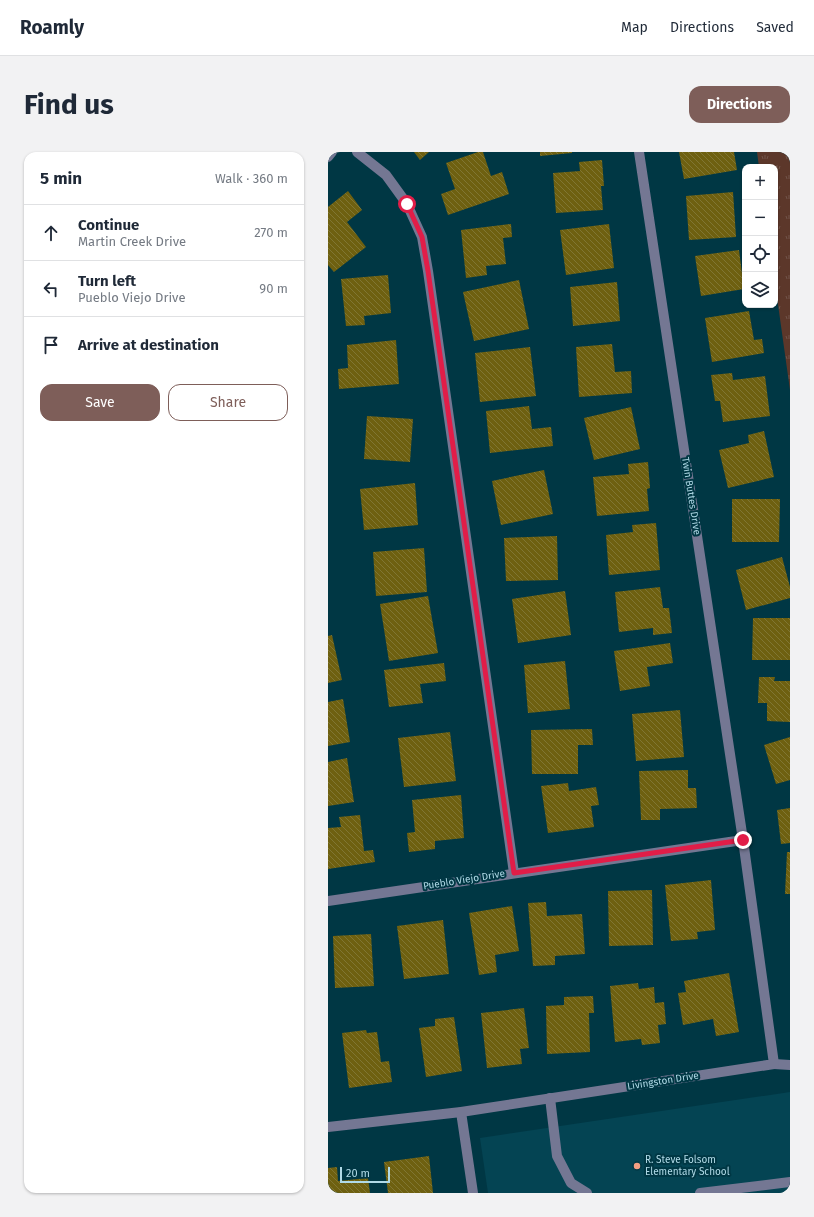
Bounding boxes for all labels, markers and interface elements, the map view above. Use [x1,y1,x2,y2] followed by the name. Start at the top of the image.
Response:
[20,16,84,39] text: Roamly
[621,19,648,36] text: Map
[670,19,734,36] text: Directions
[756,19,794,36] text: Saved
[689,86,790,123] button: Directions
[24,88,114,121] text: Find us
[742,164,778,308] map controls
[742,164,778,200] button: +
[40,168,82,189] text: 5 min
[215,171,288,186] text: Walk · 360 m
[398,195,416,213] route start
[742,200,778,236] button: −
[78,216,139,234] text: Continue
[40,222,62,244] icon: ahead
[254,225,288,240] text: 270 m
[78,234,186,249] text: Martin Creek Drive
[742,236,778,272] button: locate
[78,272,136,290] text: Turn left
[742,272,778,308] button: layers
[40,278,62,300] icon: left
[259,281,288,296] text: 90 m
[78,290,186,305] text: Pueblo Viejo Drive
[40,334,62,356] icon: arrive
[78,336,219,354] text: Arrive at destination
[40,384,160,421] button: Save
[168,384,288,421] button: Share
[679,456,703,536] street label: Twin Buttes Drive
[734,831,752,849] route end
[422,868,506,892] street label: Pueblo Viejo Drive
[626,1069,700,1093] street label: Livingston Drive
[645,1154,730,1178] place label: R. Steve Folsom Elementary School
[632,1161,642,1171] marker: R. Steve Folsom Elementary School
[340,1165,390,1184] scale bar
[346,1167,370,1180] text: 20 m

